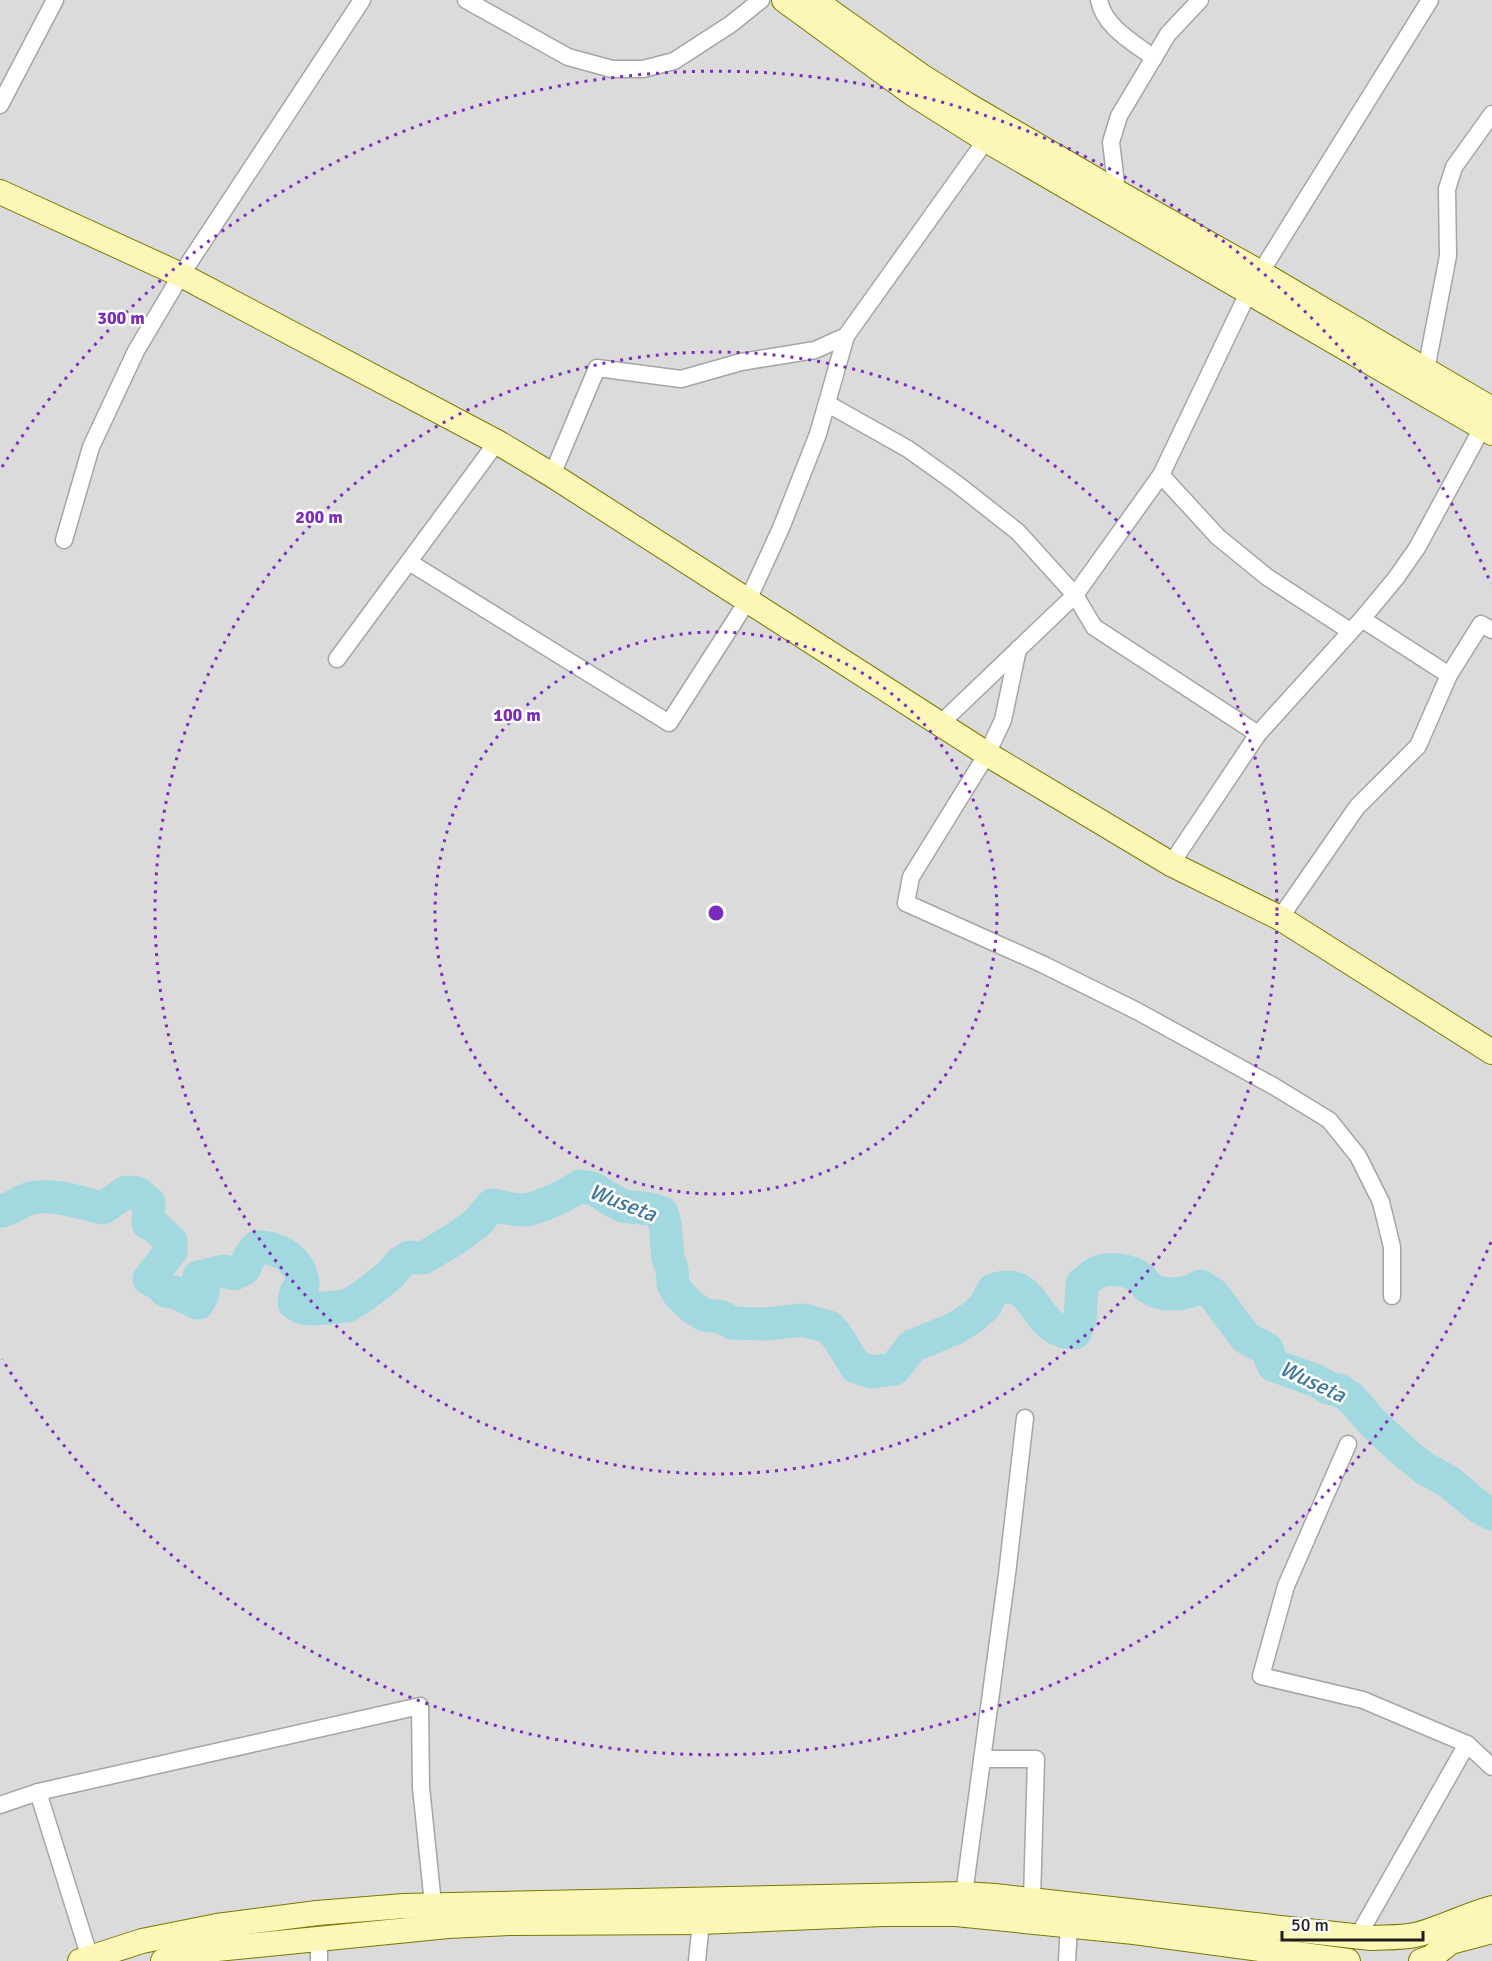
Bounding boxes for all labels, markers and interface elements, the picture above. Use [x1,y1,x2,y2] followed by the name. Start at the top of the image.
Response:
[97,307,145,329] text: 300 m
[295,506,343,528] text: 200 m
[493,704,541,726] text: 100 m
[706,903,726,923] centre of rings
[586,1177,661,1228] water label: Wuseta
[1276,1355,1351,1409] water label: Wuseta
[1282,1904,1423,1942] scale bar
[1291,1914,1329,1936] text: 50 m

